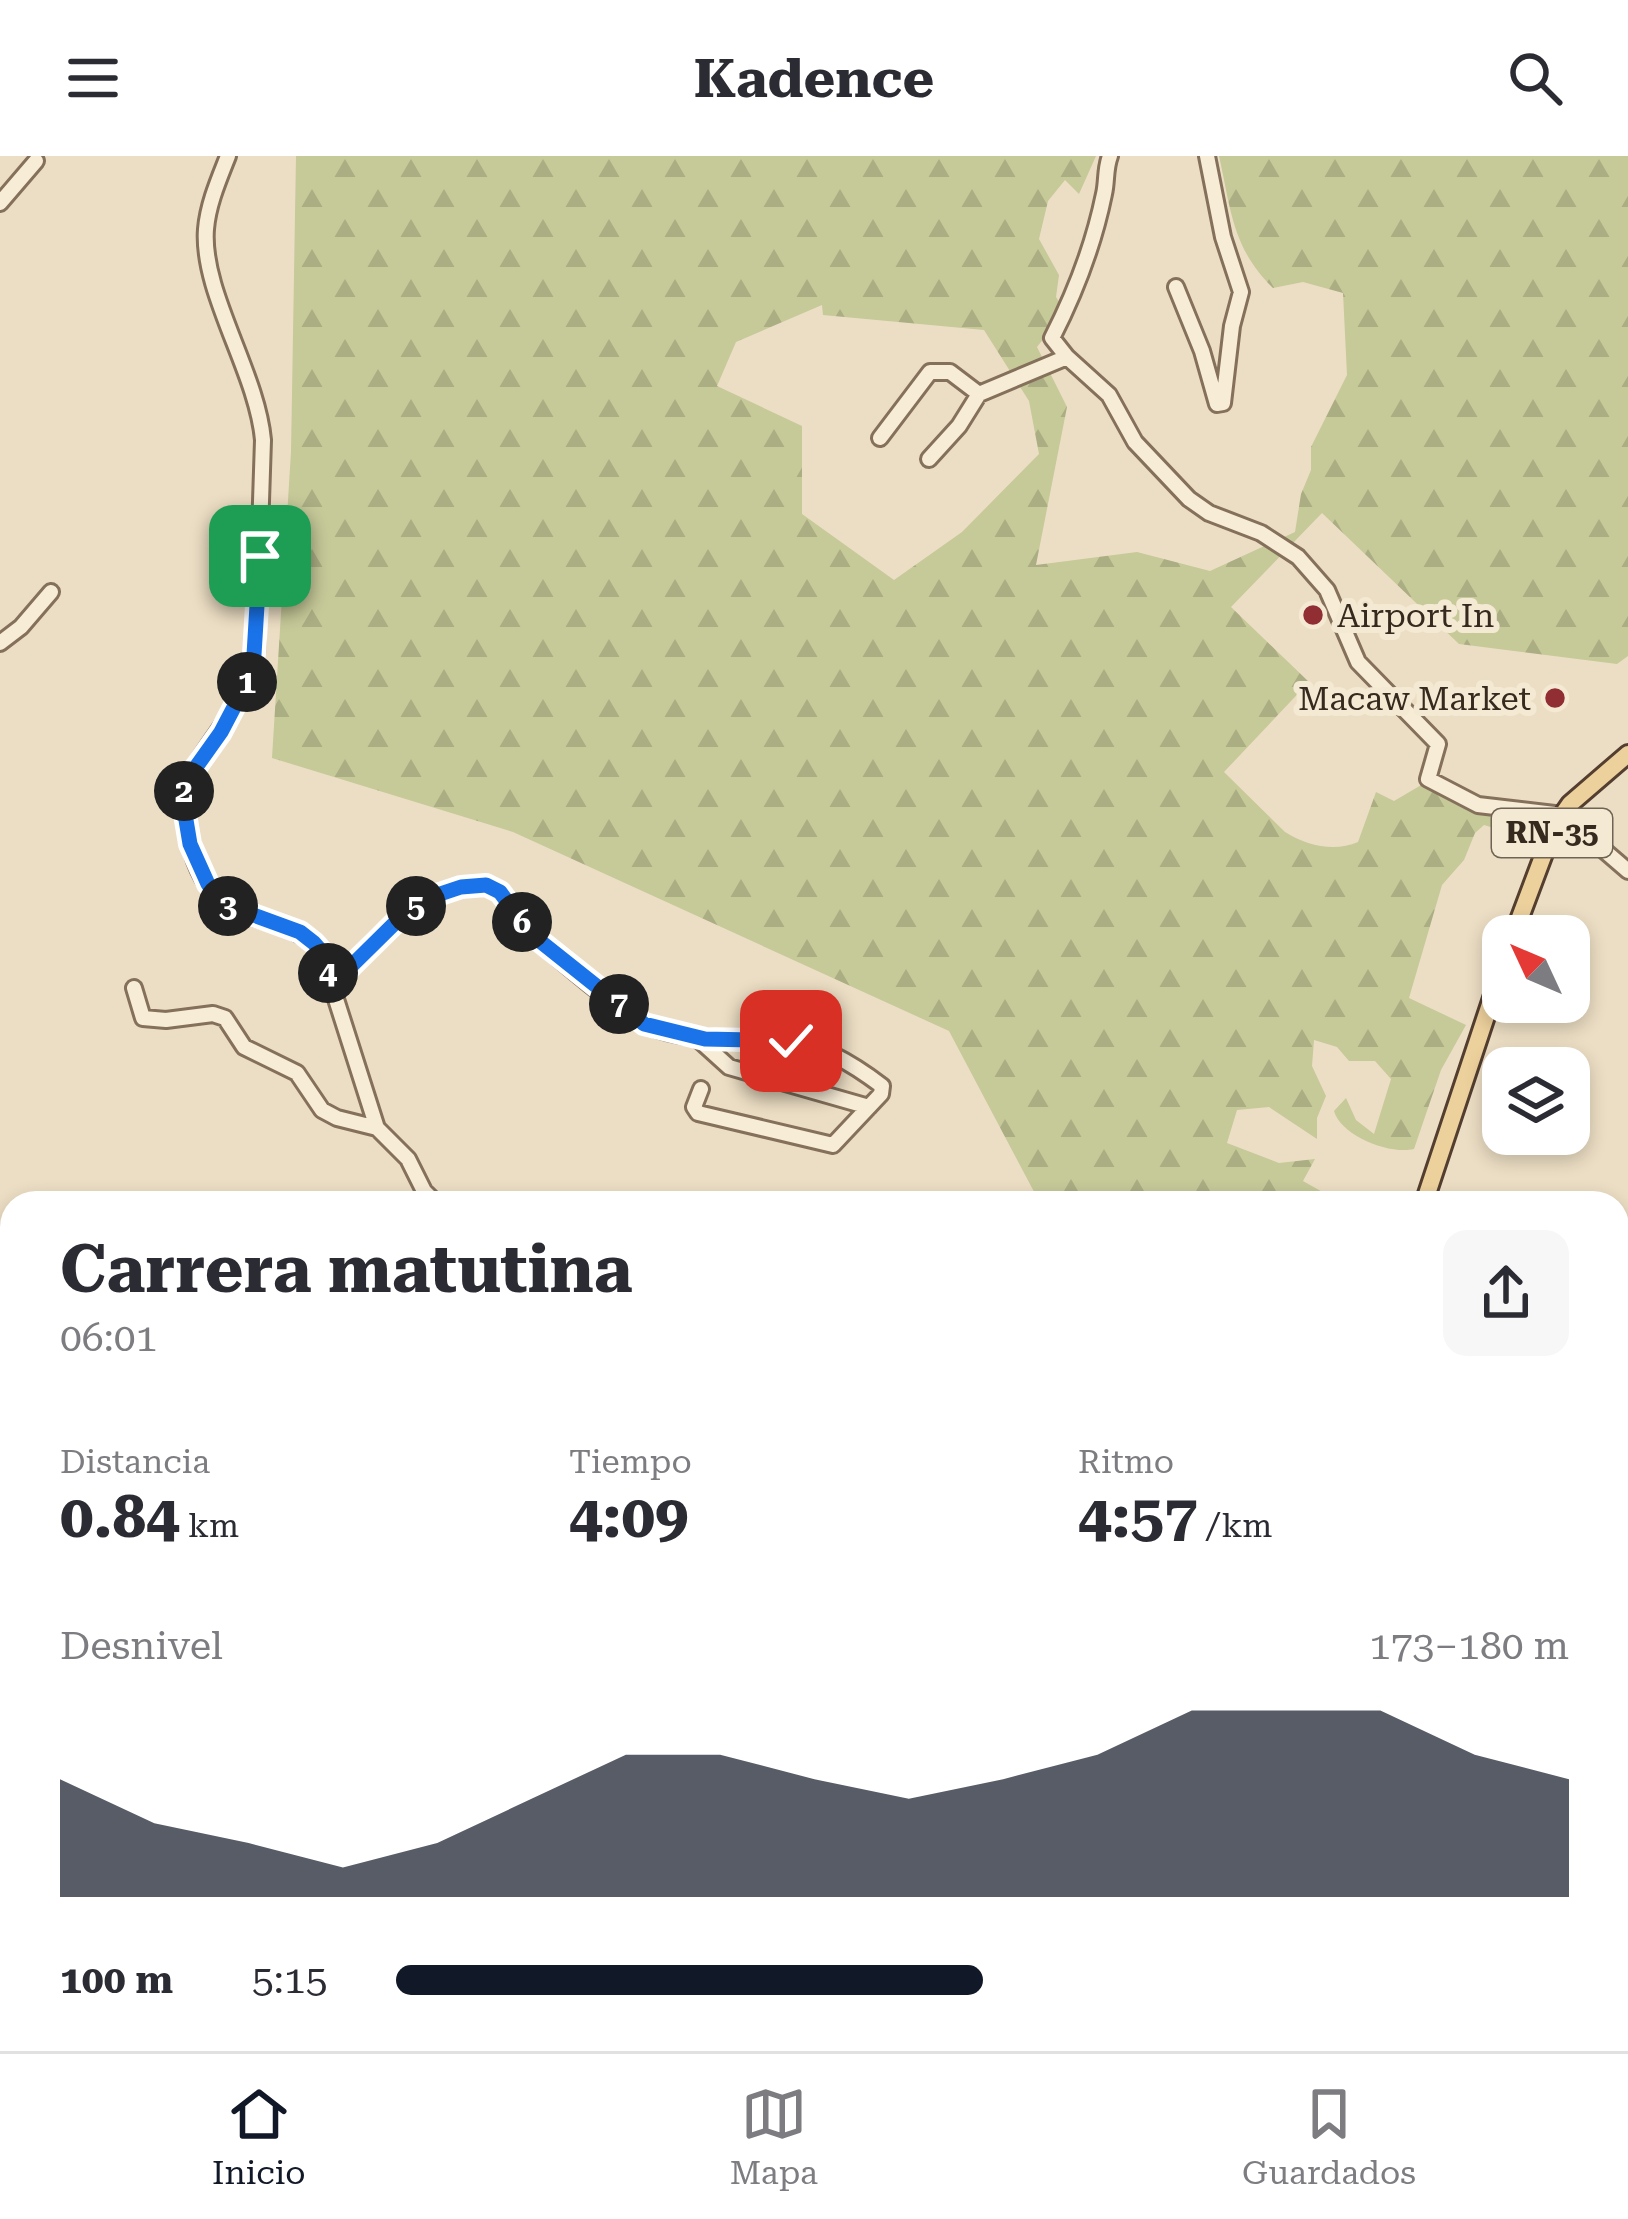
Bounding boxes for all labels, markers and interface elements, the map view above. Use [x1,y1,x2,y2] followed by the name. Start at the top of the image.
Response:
[60,45,126,111] icon: menu
[1502,45,1568,111] icon: search
[694,47,934,110] text: Kadence
[209,505,311,607] pin
[227,523,293,589] icon: arrive
[1337,596,1494,635] place label: Airport In
[1300,602,1326,628] marker: Airport In
[217,652,277,712] pin: 1
[238,662,256,701] text: 1
[1298,679,1531,718] place label: Macaw Market
[1542,685,1568,711] marker: Macaw Market
[154,761,214,821] pin: 2
[175,771,193,810] text: 2
[1492,809,1612,857] road number: RN-35
[198,876,258,936] pin: 3
[386,876,446,936] pin: 5
[219,886,237,925] text: 3
[407,886,425,925] text: 5
[492,892,552,952] pin: 6
[513,902,531,941] text: 6
[1482,915,1590,1023] north arrow
[1482,915,1590,1155] map controls
[298,943,358,1003] pin: 4
[319,953,337,992] text: 4
[589,974,649,1034] pin: 7
[610,984,628,1023] text: 7
[740,990,842,1092] pin
[758,1008,824,1074] icon: check
[1482,1047,1590,1155] button: layers
[1443,1230,1569,1356] button: share
[60,1231,633,1308] text: Carrera matutina
[60,1315,157,1361] text: 06:01
[60,1442,210,1481] text: Distancia
[569,1442,692,1481] text: Tiempo
[1078,1442,1174,1481] text: Ritmo
[60,1481,180,1552] text: 0.84
[569,1481,689,1552] text: 4:09
[1078,1481,1198,1552] text: 4:57
[180,1506,239,1545] text: km
[1198,1506,1272,1545] text: /km
[60,1623,223,1669] text: Desnivel
[1369,1623,1569,1669] text: 173–180 m
[60,1957,173,2003] text: 100 m
[252,1957,328,2003] text: 5:15
[212,2081,306,2192] tab: Inicio
[730,2081,818,2192] tab: Mapa
[1242,2081,1416,2192] tab: Guardados

